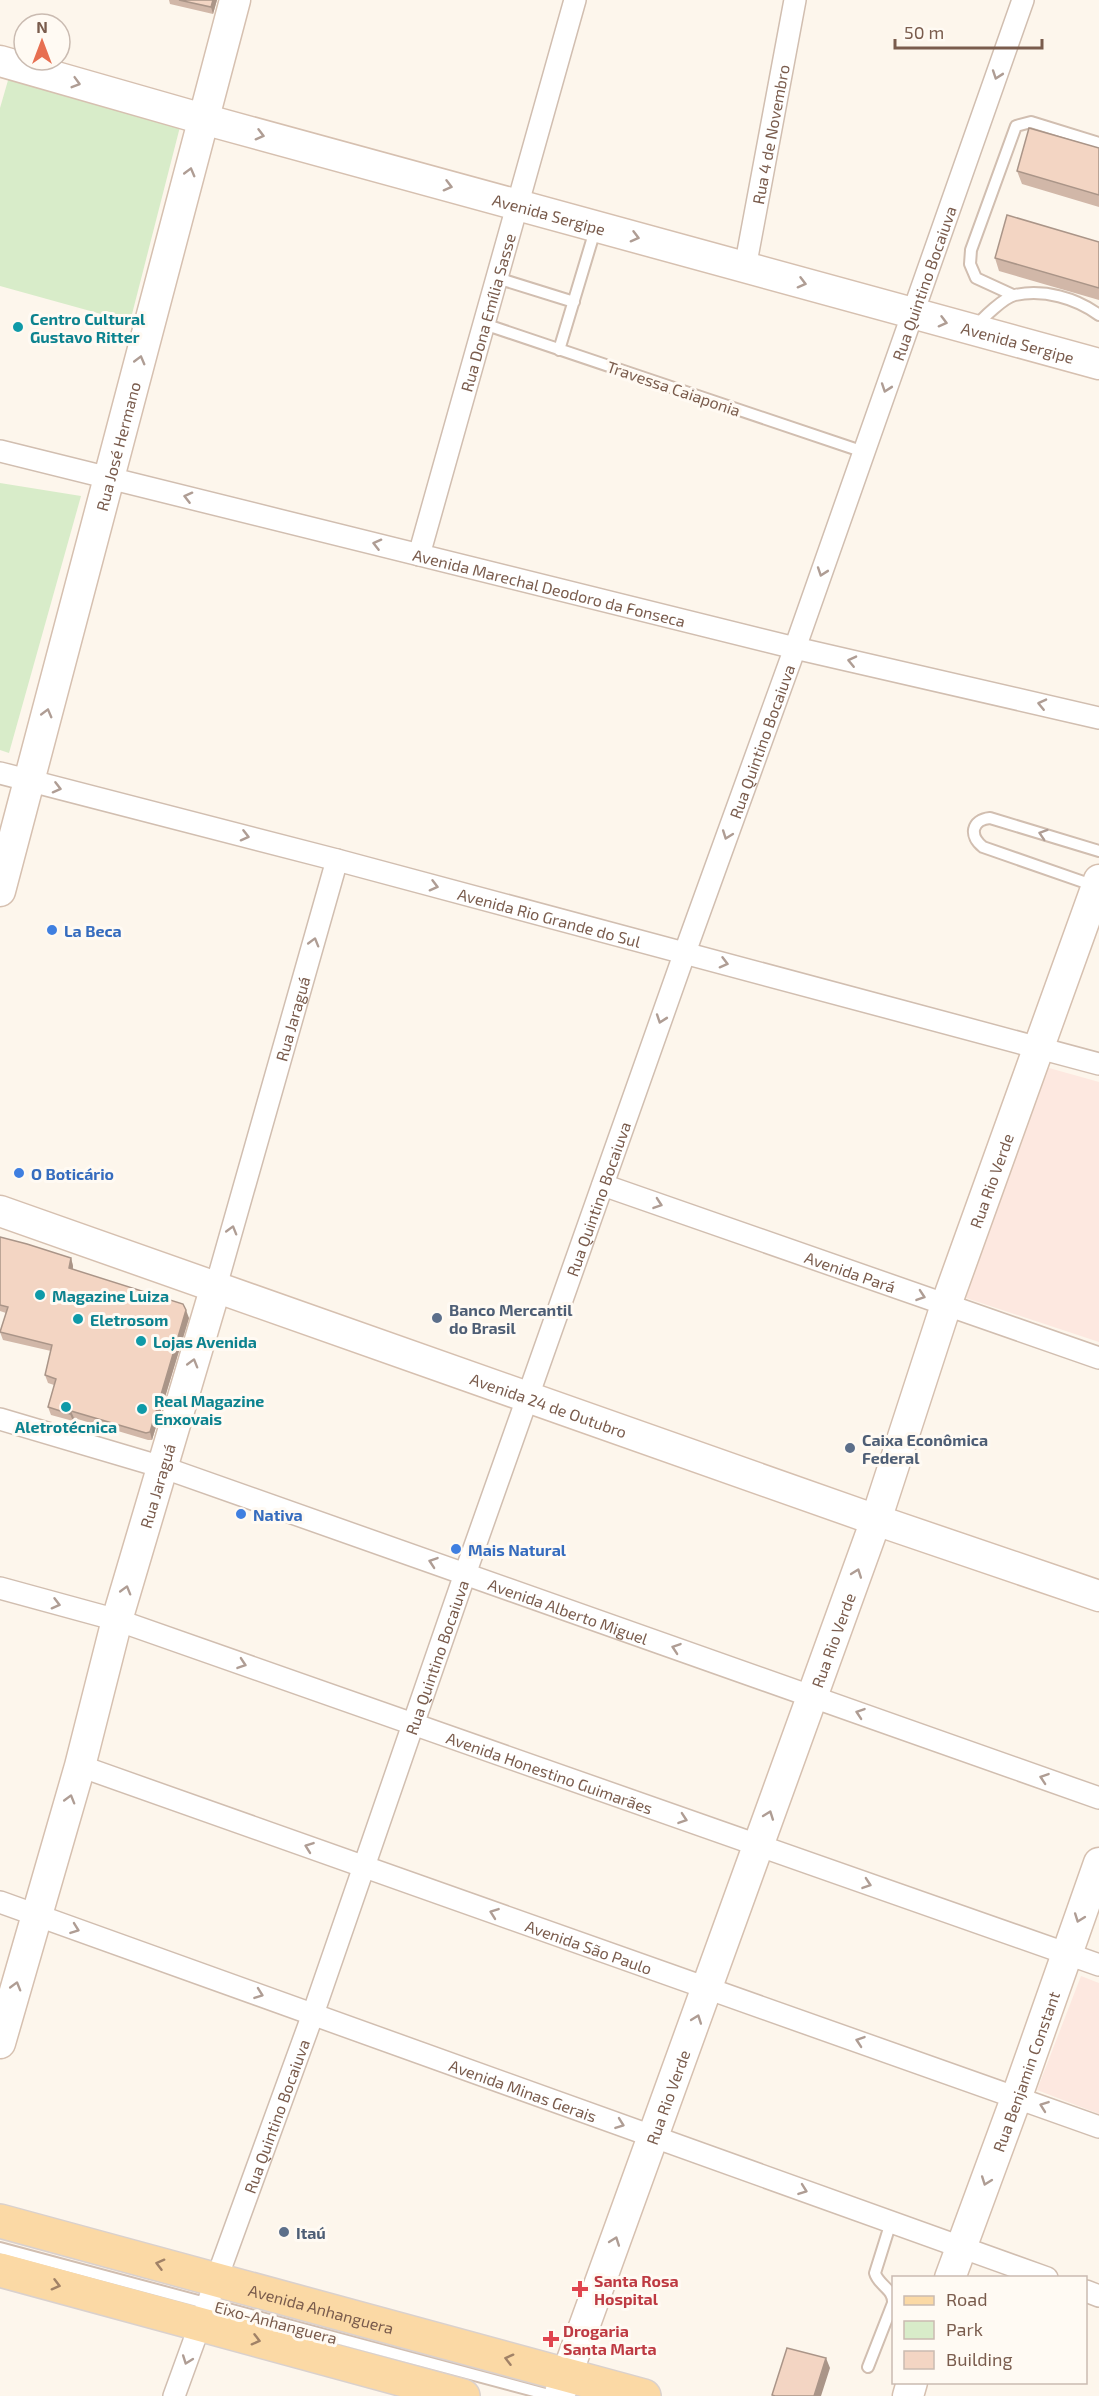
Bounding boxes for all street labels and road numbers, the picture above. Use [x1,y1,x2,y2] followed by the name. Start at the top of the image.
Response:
[748,63,792,206] street label: Rua 4 de Novembro
[491,189,608,238] street label: Avenida Sergipe
[887,203,959,363] street label: Rua Quintino Bocaiuva
[456,231,518,394] street label: Rua Dona Emília Sasse
[959,317,1076,366] street label: Avenida Sergipe
[605,356,743,420] street label: Travessa Caiaponia
[91,380,143,513] street label: Rua José Hermano
[411,544,688,630] street label: Avenida Marechal Deodoro da Fonseca
[725,662,798,821] street label: Rua Quintino Bocaiuva
[456,883,643,951] street label: Avenida Rio Grande do Sul
[271,974,313,1063] street label: Rua Jaraguá
[562,1119,634,1279] street label: Rua Quintino Bocaiuva
[965,1131,1017,1230] street label: Rua Rio Verde
[802,1247,898,1296] street label: Avenida Pará
[468,1368,630,1441] street label: Avenida 24 de Outubro
[135,1441,178,1530] street label: Rua Jaraguá
[486,1574,651,1648] street label: Avenida Alberto Miguel
[401,1577,472,1737] street label: Rua Quintino Bocaiuva
[807,1590,858,1690] street label: Rua Rio Verde
[444,1727,655,1817] street label: Avenida Honestino Guimarães
[523,1915,655,1977] street label: Avenida São Paulo
[988,1989,1063,2154] street label: Rua Benjamin Constant
[239,2036,313,2196] street label: Rua Quintino Bocaiuva
[641,2047,693,2147] street label: Rua Rio Verde
[447,2055,600,2125] street label: Avenida Minas Gerais
[247,2280,396,2337] street label: Avenida Anhanguera
[213,2297,339,2347] street label: Eixo-Anhanguera

